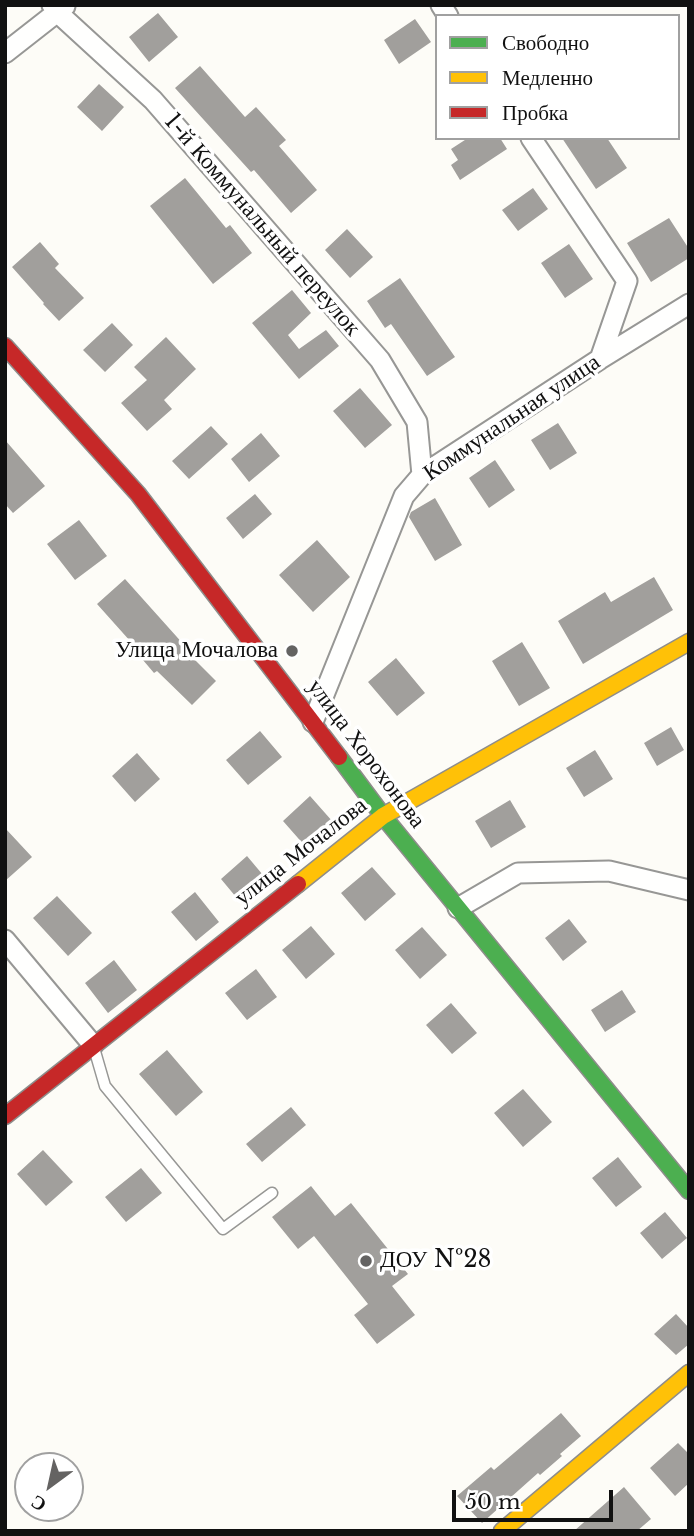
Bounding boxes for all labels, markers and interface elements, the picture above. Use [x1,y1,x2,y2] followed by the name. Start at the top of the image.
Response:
[435,14,680,140] legend
[502,30,589,56] text: Свободно
[502,65,593,91] text: Медленно
[502,100,568,126] text: Пробка
[158,108,366,342] street label: 1-й Коммунальный переулок
[418,349,606,487] street label: Коммунальная улица
[115,637,278,665] place label: Улица Мочалова
[284,643,300,659] marker: Улица Мочалова
[301,674,431,834] street label: улица Хорохонова
[230,792,372,912] street label: улица Мочалова
[380,1247,492,1275] place label: ДОУ №28
[358,1253,374,1269] marker: ДОУ №28
[14,1452,84,1522] north arrow
[456,1476,617,1520] scale bar
[465,1489,520,1515] text: 50 m
[26,1490,50,1517] text: С

